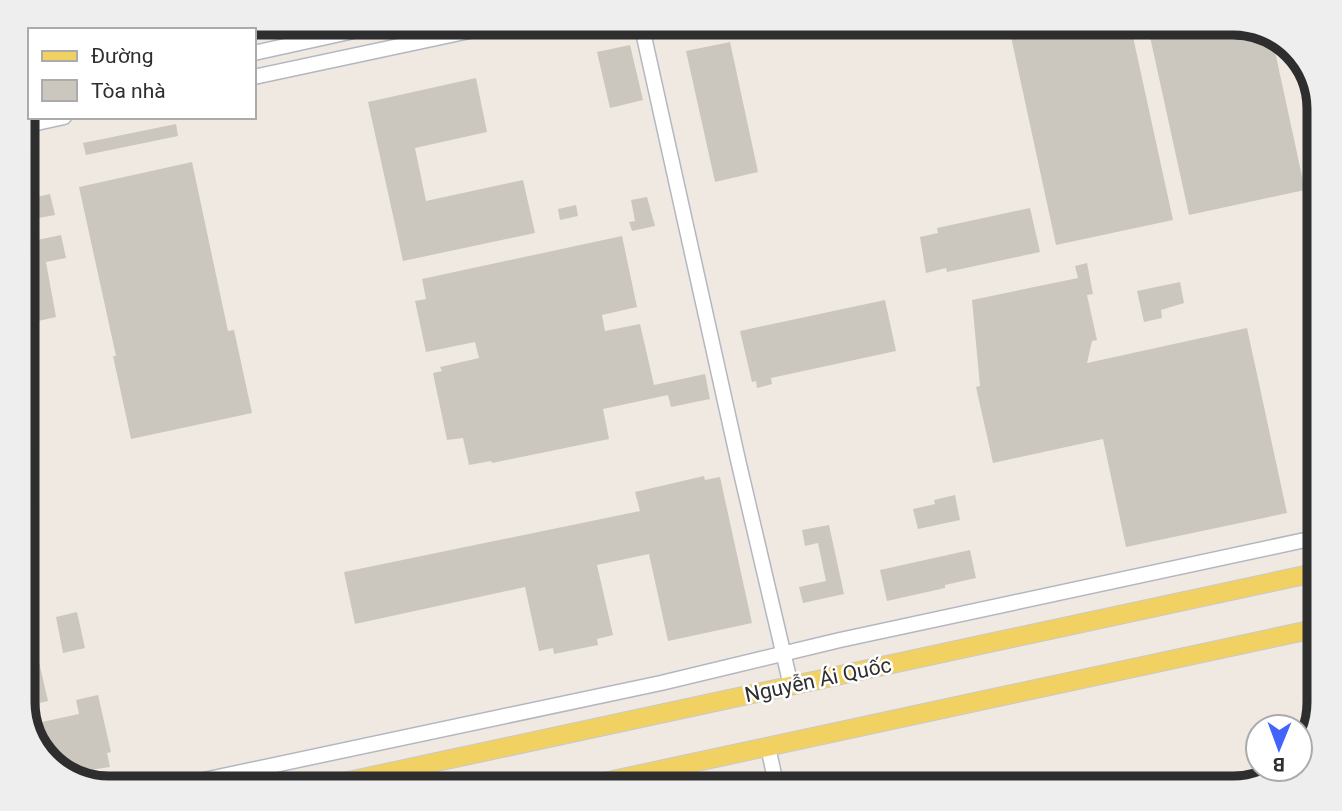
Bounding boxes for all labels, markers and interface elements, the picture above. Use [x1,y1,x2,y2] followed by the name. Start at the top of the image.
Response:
[28,28,256,119] legend
[91,44,153,68] text: Đường
[91,79,166,103] text: Tòa nhà
[743,653,893,707] street label: Nguyễn Ái Quốc
[1244,713,1314,783] north arrow
[1272,753,1285,776] text: B

